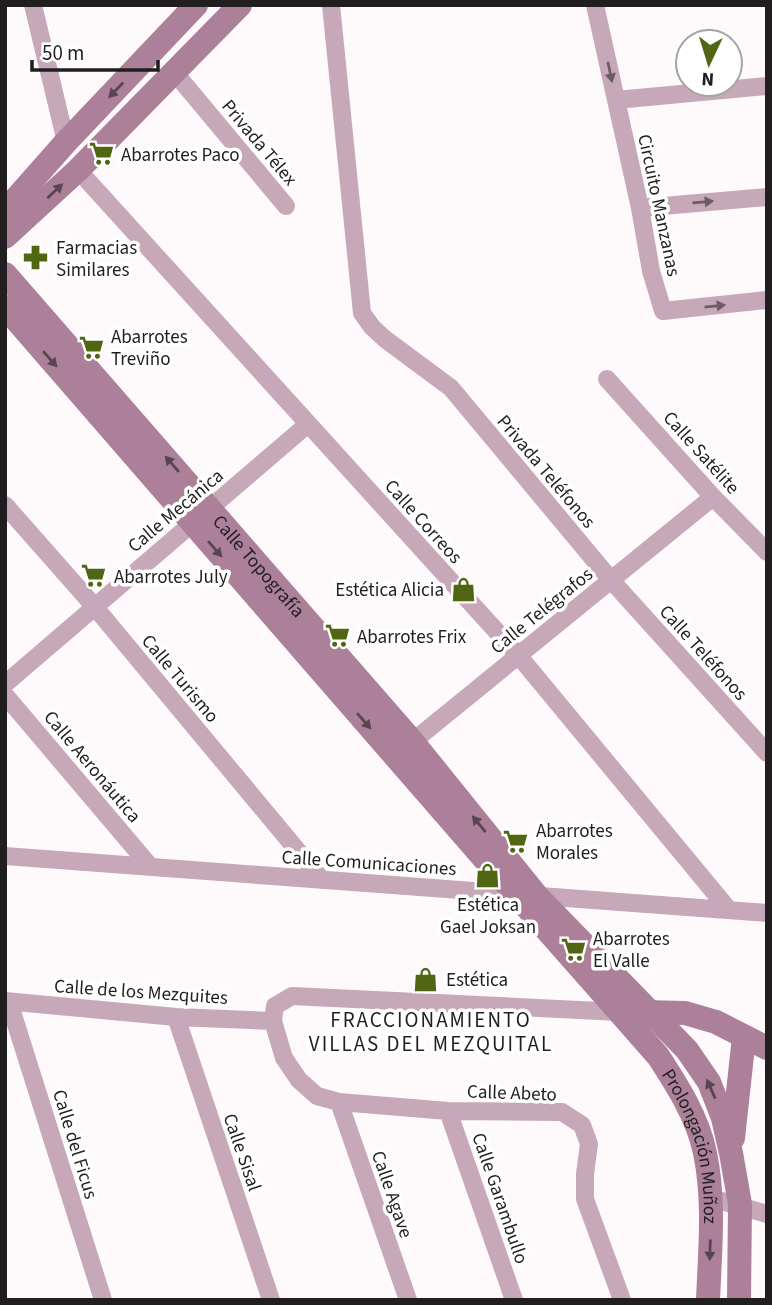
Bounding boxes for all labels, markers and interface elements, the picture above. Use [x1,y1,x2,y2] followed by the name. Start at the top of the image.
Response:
[32,28,158,72] scale bar
[674,28,744,98] north arrow
[42,38,84,68] text: 50 m
[604,61,615,83] one-way arrow
[701,65,715,92] text: N
[108,81,124,98] one-way arrow
[215,94,303,192] street label: Privada Télex
[630,132,687,279] street label: Circuito Manzanas
[87,140,115,168] supermarket icon: Abarrotes Paco
[121,142,240,169] place label: Abarrotes Paco
[46,183,63,199] one-way arrow
[693,196,715,207] one-way arrow
[56,235,137,284] place label: Farmacias Similares
[22,244,50,272] pharmacy icon: Farmacias Similares
[704,300,726,311] one-way arrow
[111,324,188,373] place label: Abarrotes Treviño
[77,333,105,361] supermarket icon: Abarrotes Treviño
[42,350,58,368] one-way arrow
[656,406,746,500] street label: Calle Satélite
[490,409,601,535] street label: Privada Teléfonos
[165,456,180,473] one-way arrow
[122,463,230,559] street label: Calle Mecánica
[378,474,468,570] street label: Calle Correos
[206,509,311,624] street label: Calle Topografía
[207,541,222,558] one-way arrow
[485,561,599,661] street label: Calle Telégrafos
[80,562,108,590] supermarket icon: Abarrotes July
[114,564,228,591] place label: Abarrotes July
[450,575,478,603] shop icon: Estética Alicia
[335,577,444,604] place label: Estética Alicia
[653,599,753,707] street label: Calle Teléfonos
[323,622,351,650] supermarket icon: Abarrotes Frix
[357,624,467,651] place label: Abarrotes Frix
[135,629,225,729] street label: Calle Turismo
[37,705,147,829] street label: Calle Aeronáutica
[356,712,372,730] one-way arrow
[472,815,487,832] one-way arrow
[536,818,613,867] place label: Abarrotes Morales
[502,827,530,855] supermarket icon: Abarrotes Morales
[281,844,457,883] street label: Calle Comunicaciones
[474,862,502,890] shop icon: Estética Gael Joksan
[440,892,536,941] place label: Estética Gael Joksan
[593,926,670,975] place label: Abarrotes El Valle
[559,935,587,963] supermarket icon: Abarrotes El Valle
[412,965,440,993] shop icon: Estética
[446,967,508,994] place label: Estética
[53,973,229,1012] street label: Calle de los Mezquites
[309,1005,553,1059] district label: FRACCIONAMIENTO VILLAS DEL MEZQUITAL
[654,1064,723,1224] street label: Prolongación Muñoz
[467,1078,557,1109] street label: Calle Abeto
[705,1078,716,1099] one-way arrow
[45,1086,104,1202] street label: Calle del Ficus
[216,1110,268,1195] street label: Calle Sisal
[465,1129,535,1268] street label: Calle Garambullo
[364,1147,419,1242] street label: Calle Agave
[704,1239,715,1261] one-way arrow

